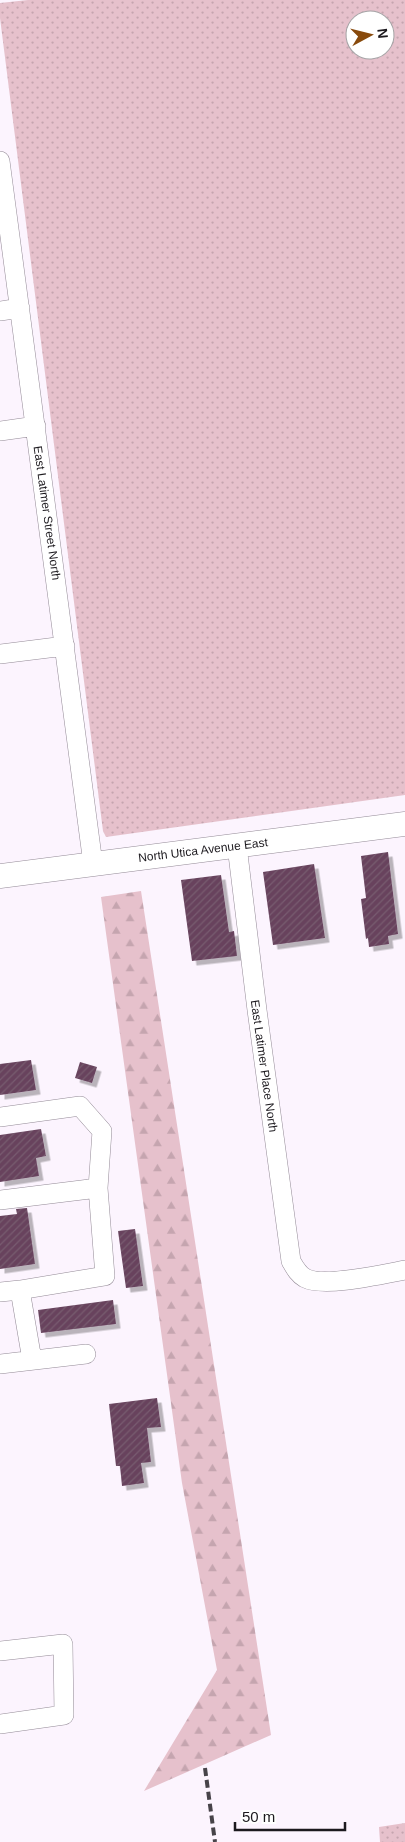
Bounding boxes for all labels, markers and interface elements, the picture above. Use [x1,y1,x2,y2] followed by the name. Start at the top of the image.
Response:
[345,10,395,60] north arrow
[374,27,391,39] text: N
[31,445,63,581] street label: East Latimer Street North
[137,835,269,865] street label: North Utica Avenue East
[248,999,280,1133] street label: East Latimer Place North
[235,1800,345,1832] scale bar
[242,1808,275,1825] text: 50 m

